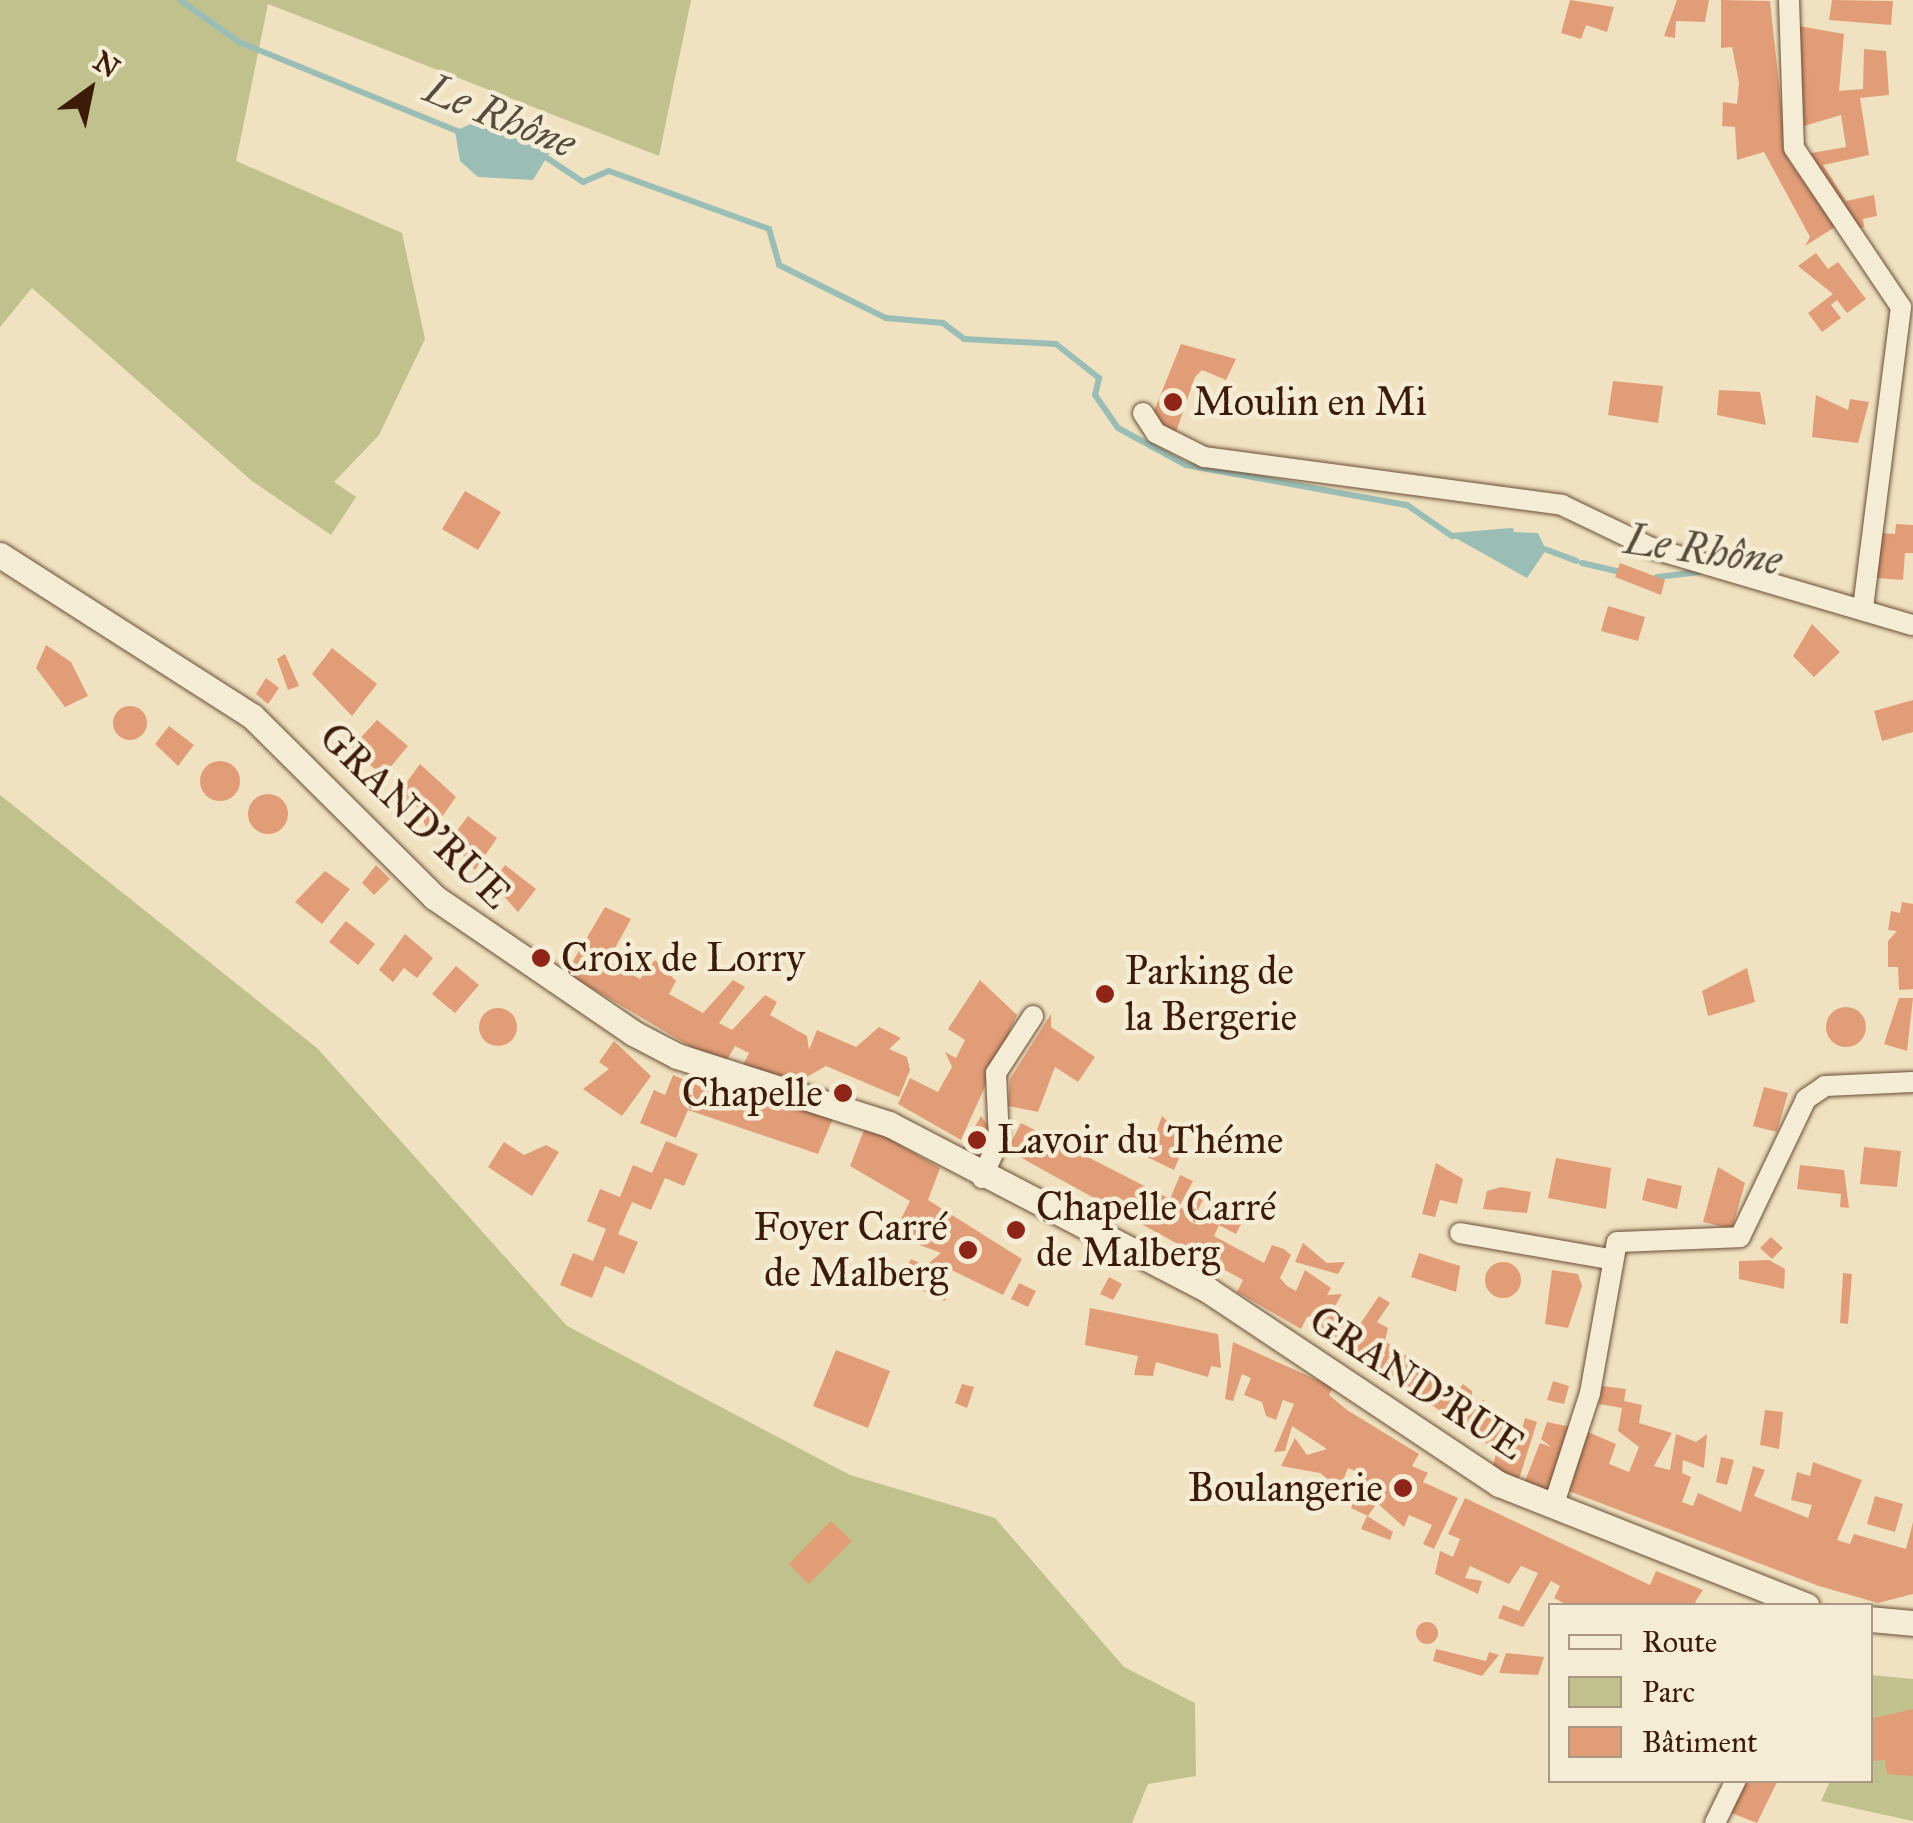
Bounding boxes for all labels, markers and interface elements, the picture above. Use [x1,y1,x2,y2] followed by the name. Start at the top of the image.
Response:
[40,40,140,140] north arrow
[87,43,126,86] text: N
[417,63,583,169] water label: Le Rhône
[1193,378,1427,426] place label: Moulin en Mi
[1162,391,1184,413] marker: Moulin en Mi
[1621,514,1785,586] water label: Le Rhône
[310,713,520,919] street label: GRAND'RUE
[561,934,805,982] place label: Croix de Lorry
[530,947,552,969] marker: Croix de Lorry
[1125,947,1297,1041] place label: Parking de la Bergerie
[1094,983,1116,1005] marker: Parking de la Bergerie
[682,1069,823,1117] place label: Chapelle
[832,1082,854,1104] marker: Chapelle
[997,1116,1283,1164] place label: Lavoir du Théme
[966,1129,988,1151] marker: Lavoir du Théme
[1036,1183,1276,1277] place label: Chapelle Carré de Malberg
[754,1203,948,1297] place label: Foyer Carré de Malberg
[1005,1219,1027,1241] marker: Chapelle Carré de Malberg
[957,1239,979,1261] marker: Foyer Carré de Malberg
[1300,1296,1534,1470] street label: GRAND'RUE
[1188,1464,1383,1512] place label: Boulangerie
[1392,1477,1414,1499] marker: Boulangerie
[1548,1603,1873,1783] legend
[1642,1624,1717,1660] text: Route
[1642,1674,1695,1710] text: Parc
[1642,1724,1758,1760] text: Bâtiment

